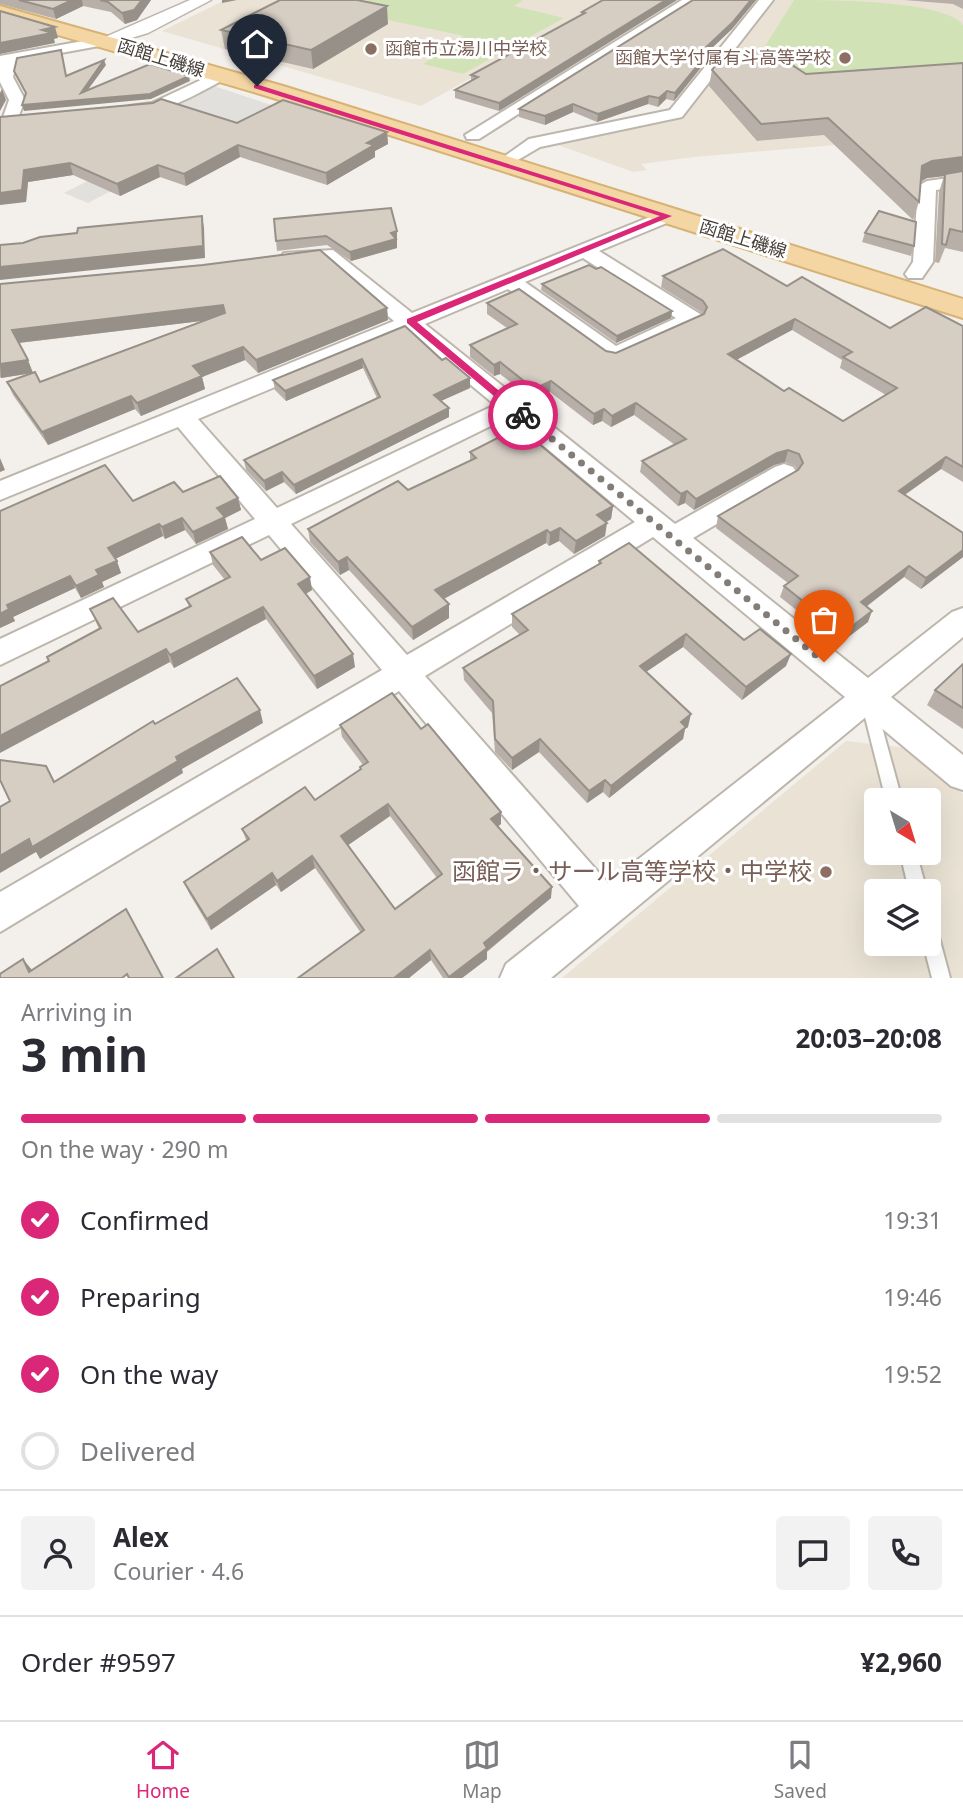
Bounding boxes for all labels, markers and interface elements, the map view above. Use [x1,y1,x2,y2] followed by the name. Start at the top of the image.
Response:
[227,14,287,86] pin
[238,25,276,63] icon: home
[115,32,208,82] street label: 函館上磯線
[385,36,547,60] place label: 函館市立湯川中学校
[363,41,379,57] marker: 函館市立湯川中学校
[615,45,831,69] place label: 函館大学付属有斗高等学校
[837,50,853,66] marker: 函館大学付属有斗高等学校
[697,213,790,263] street label: 函館上磯線
[488,380,558,450] courier
[504,396,542,434] icon: bike
[794,590,854,662] pin
[805,601,843,639] icon: bag
[864,788,942,864] north arrow
[864,788,941,956] map controls
[452,854,812,887] place label: 函館ラ・サール高等学校・中学校
[818,864,834,880] marker: 函館ラ・サール高等学校・中学校
[864,879,941,956] button: layers
[21,996,133,1028] text: Arriving in
[795,1020,942,1056] text: 20:03–20:08
[21,1023,148,1085] text: 3 min
[21,1133,228,1165] text: On the way · 290 m
[21,1201,59,1239] icon: check
[80,1202,210,1238] text: Confirmed
[883,1204,942,1236] text: 19:31
[21,1278,59,1316] icon: check
[80,1279,201,1315] text: Preparing
[883,1281,942,1313] text: 19:46
[21,1355,59,1393] icon: check
[80,1356,218,1392] text: On the way
[883,1358,942,1390] text: 19:52
[80,1433,196,1469] text: Delivered
[21,1516,95,1590] button: person
[776,1516,850,1590] button: chat
[868,1516,942,1590] button: phone
[113,1519,169,1555] text: Alex
[113,1555,244,1587] text: Courier · 4.6
[21,1644,176,1680] text: Order #9597
[860,1644,942,1680] text: ¥2,960
[136,1736,190,1804] tab: Home
[462,1736,502,1804] tab: Map
[774,1736,827,1804] tab: Saved

